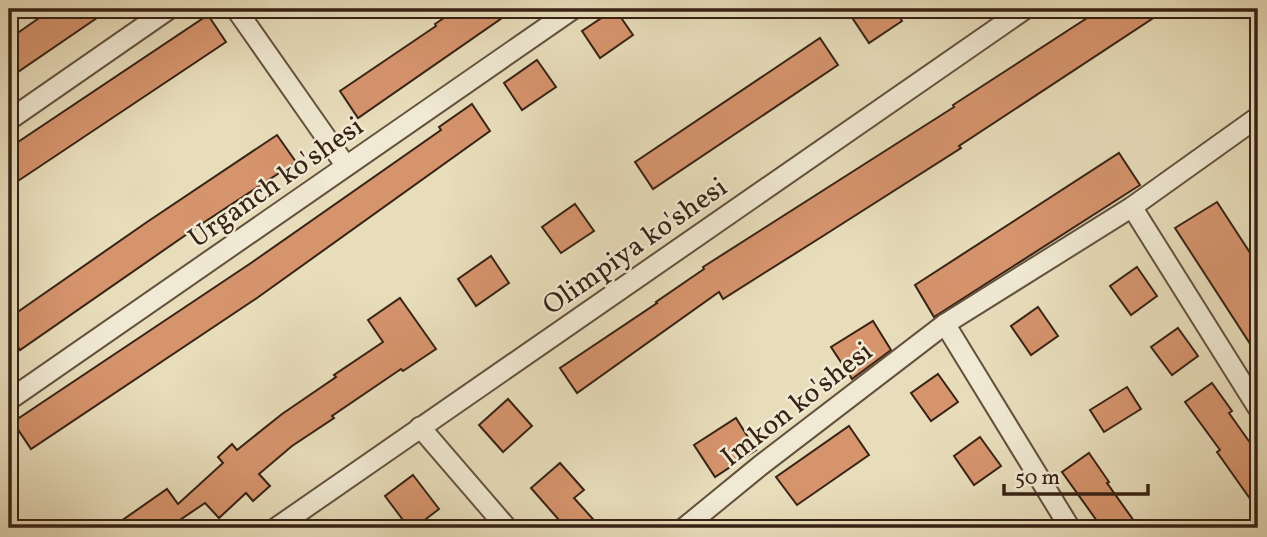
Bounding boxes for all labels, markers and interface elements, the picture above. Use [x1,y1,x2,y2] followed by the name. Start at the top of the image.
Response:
[181,108,372,258] street label: Urganch ko'shesi
[535,169,736,325] street label: Olimpiya ko'shesi
[713,333,882,477] street label: Imkon ko'shesi
[1004,453,1148,497] scale bar
[1015,464,1060,493] text: 50 m

